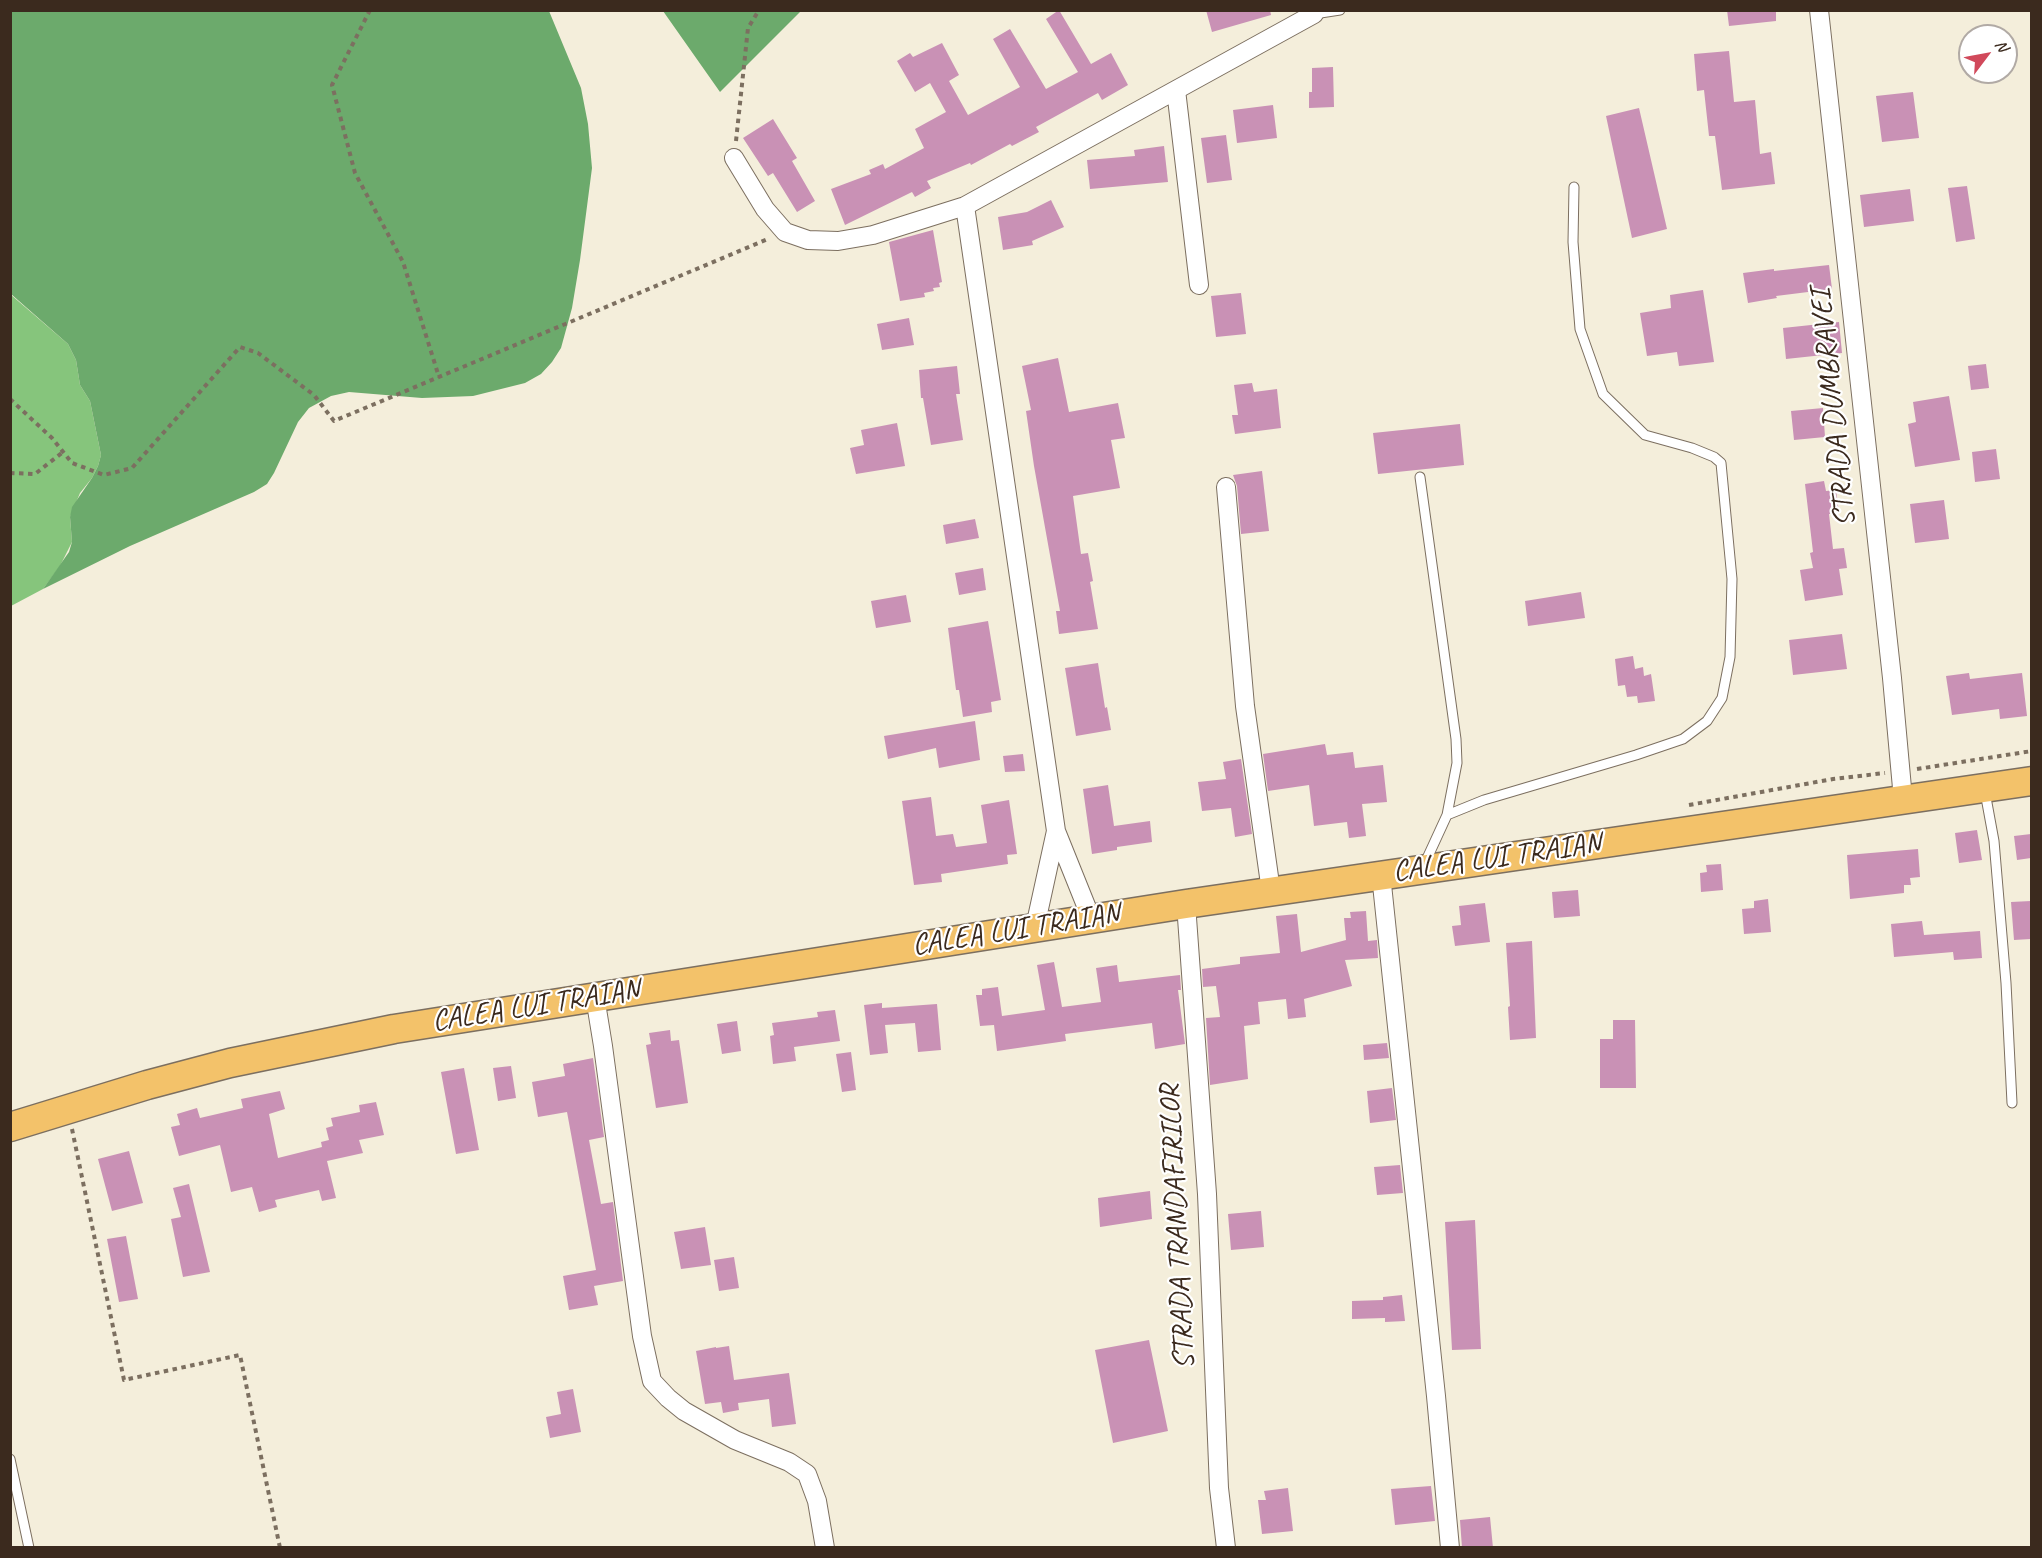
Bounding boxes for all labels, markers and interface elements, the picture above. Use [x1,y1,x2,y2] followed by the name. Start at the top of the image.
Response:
[1958,24,2018,84] north arrow
[1990,36,2013,55] text: N
[1804,287,1864,529] street label: STRADA DUMBRAVEI
[1391,826,1603,890] street label: CALEA LUI TRAIAN
[910,896,1122,964] street label: CALEA LUI TRAIAN
[430,972,642,1040] street label: CALEA LUI TRAIAN
[1153,1084,1203,1370] street label: STRADA TRANDAFIRILOR

